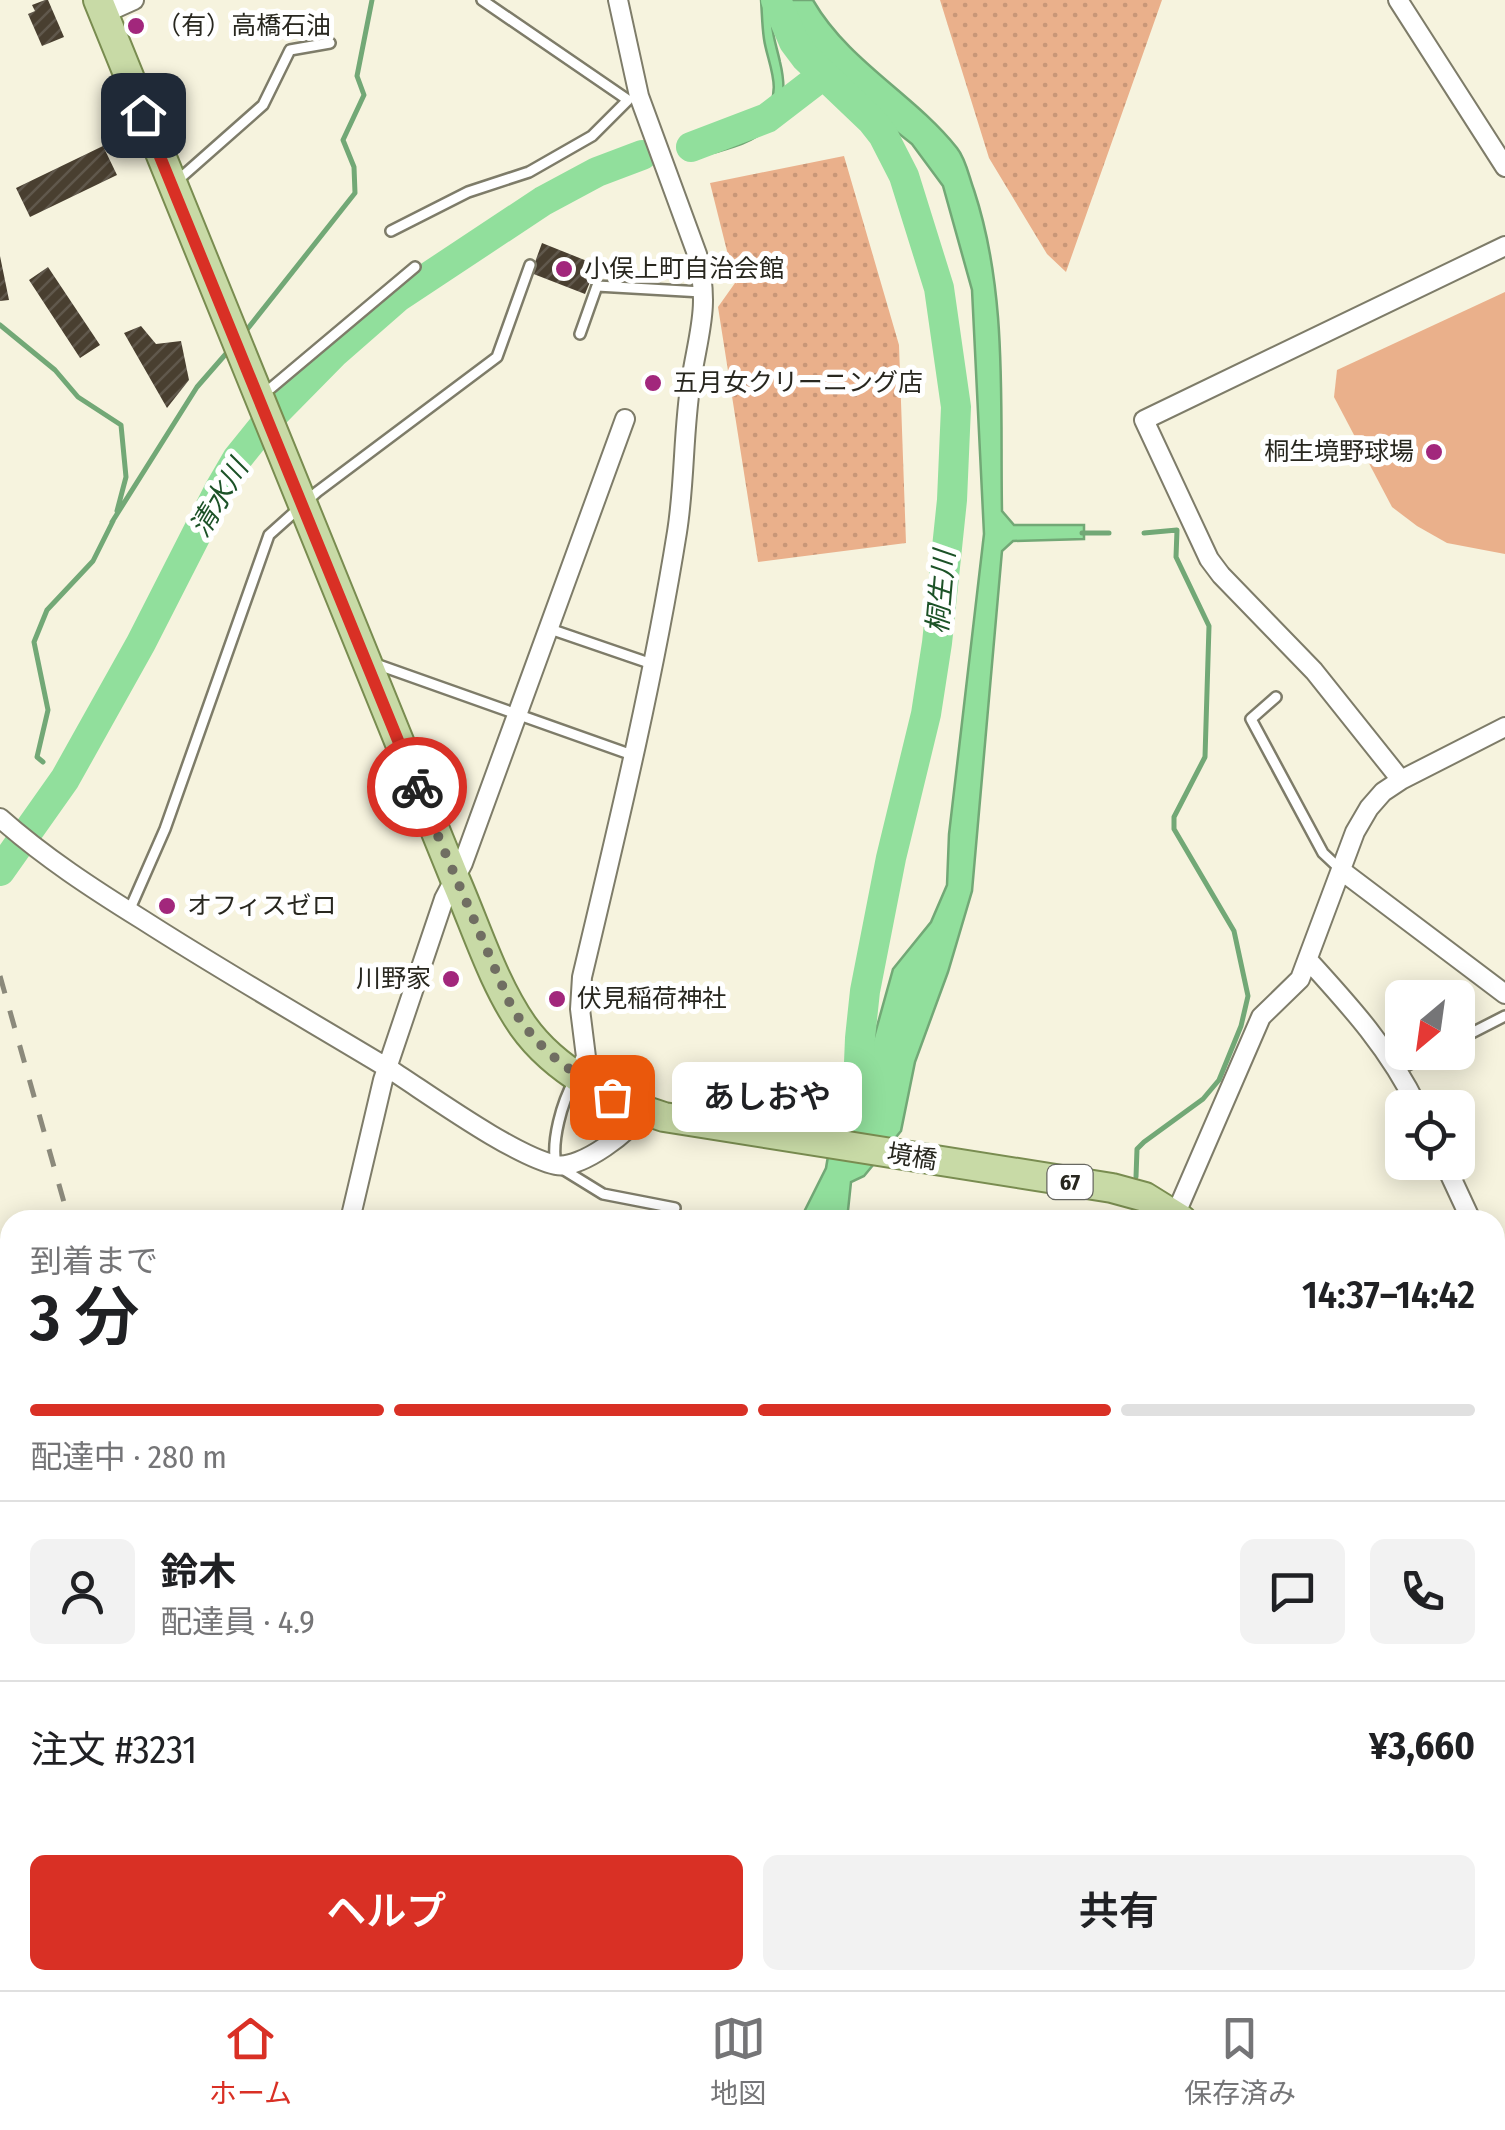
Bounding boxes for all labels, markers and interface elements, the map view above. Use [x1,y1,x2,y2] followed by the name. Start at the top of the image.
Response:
[156,11,331,41] place label: （有）高橋石油
[125,15,147,37] marker: （有）高橋石油
[101,73,186,158] pin
[116,88,171,143] icon: home
[584,254,784,284] place label: 小俣上町自治会館
[553,258,575,280] marker: 小俣上町自治会館
[673,368,923,398] place label: 五月女クリーニング店
[642,372,664,394] marker: 五月女クリーニング店
[1264,437,1414,467] place label: 桐生境野球場
[1423,441,1445,463] marker: 桐生境野球場
[183,451,256,543] water label: 清水川
[921,546,961,635] water label: 桐生川
[367,737,467,837] courier
[390,760,445,815] icon: bike
[187,891,337,921] place label: オフィスゼロ
[156,895,178,917] marker: オフィスゼロ
[356,964,431,994] place label: 川野家
[440,968,462,990] marker: 川野家
[1385,980,1475,1070] north arrow
[1385,980,1475,1180] map controls
[577,984,727,1014] place label: 伏見稲荷神社
[546,988,568,1010] marker: 伏見稲荷神社
[570,1055,655,1140] pin
[672,1062,862,1132] callout: あしおや
[585,1070,640,1125] icon: bag
[703,1078,831,1116] text: あしおや
[1385,1090,1475,1180] button: locate
[885,1138,939,1176] street label: 境橋
[1048,1165,1092,1199] road number: 67
[30,1242,158,1280] text: 到着まで
[1302,1272,1475,1318] text: 14:37–14:42
[30,1279,139,1357] text: 3 分
[30,1438,227,1476] text: 配達中 · 280 m
[30,1539,135,1644] button: person
[1240,1539,1345,1644] button: chat
[1370,1539,1475,1644] button: phone
[160,1549,236,1595] text: 鈴木
[160,1603,315,1641] text: 配達員 · 4.9
[1369,1723,1475,1769] text: ¥3,660
[30,1727,197,1773] text: 注文 #3231
[30,1855,743,1970] button: ヘルプ
[763,1855,1475,1970] button: 共有
[209,2011,292,2111] tab: ホーム
[710,2011,766,2111] tab: 地図
[1184,2011,1296,2111] tab: 保存済み

